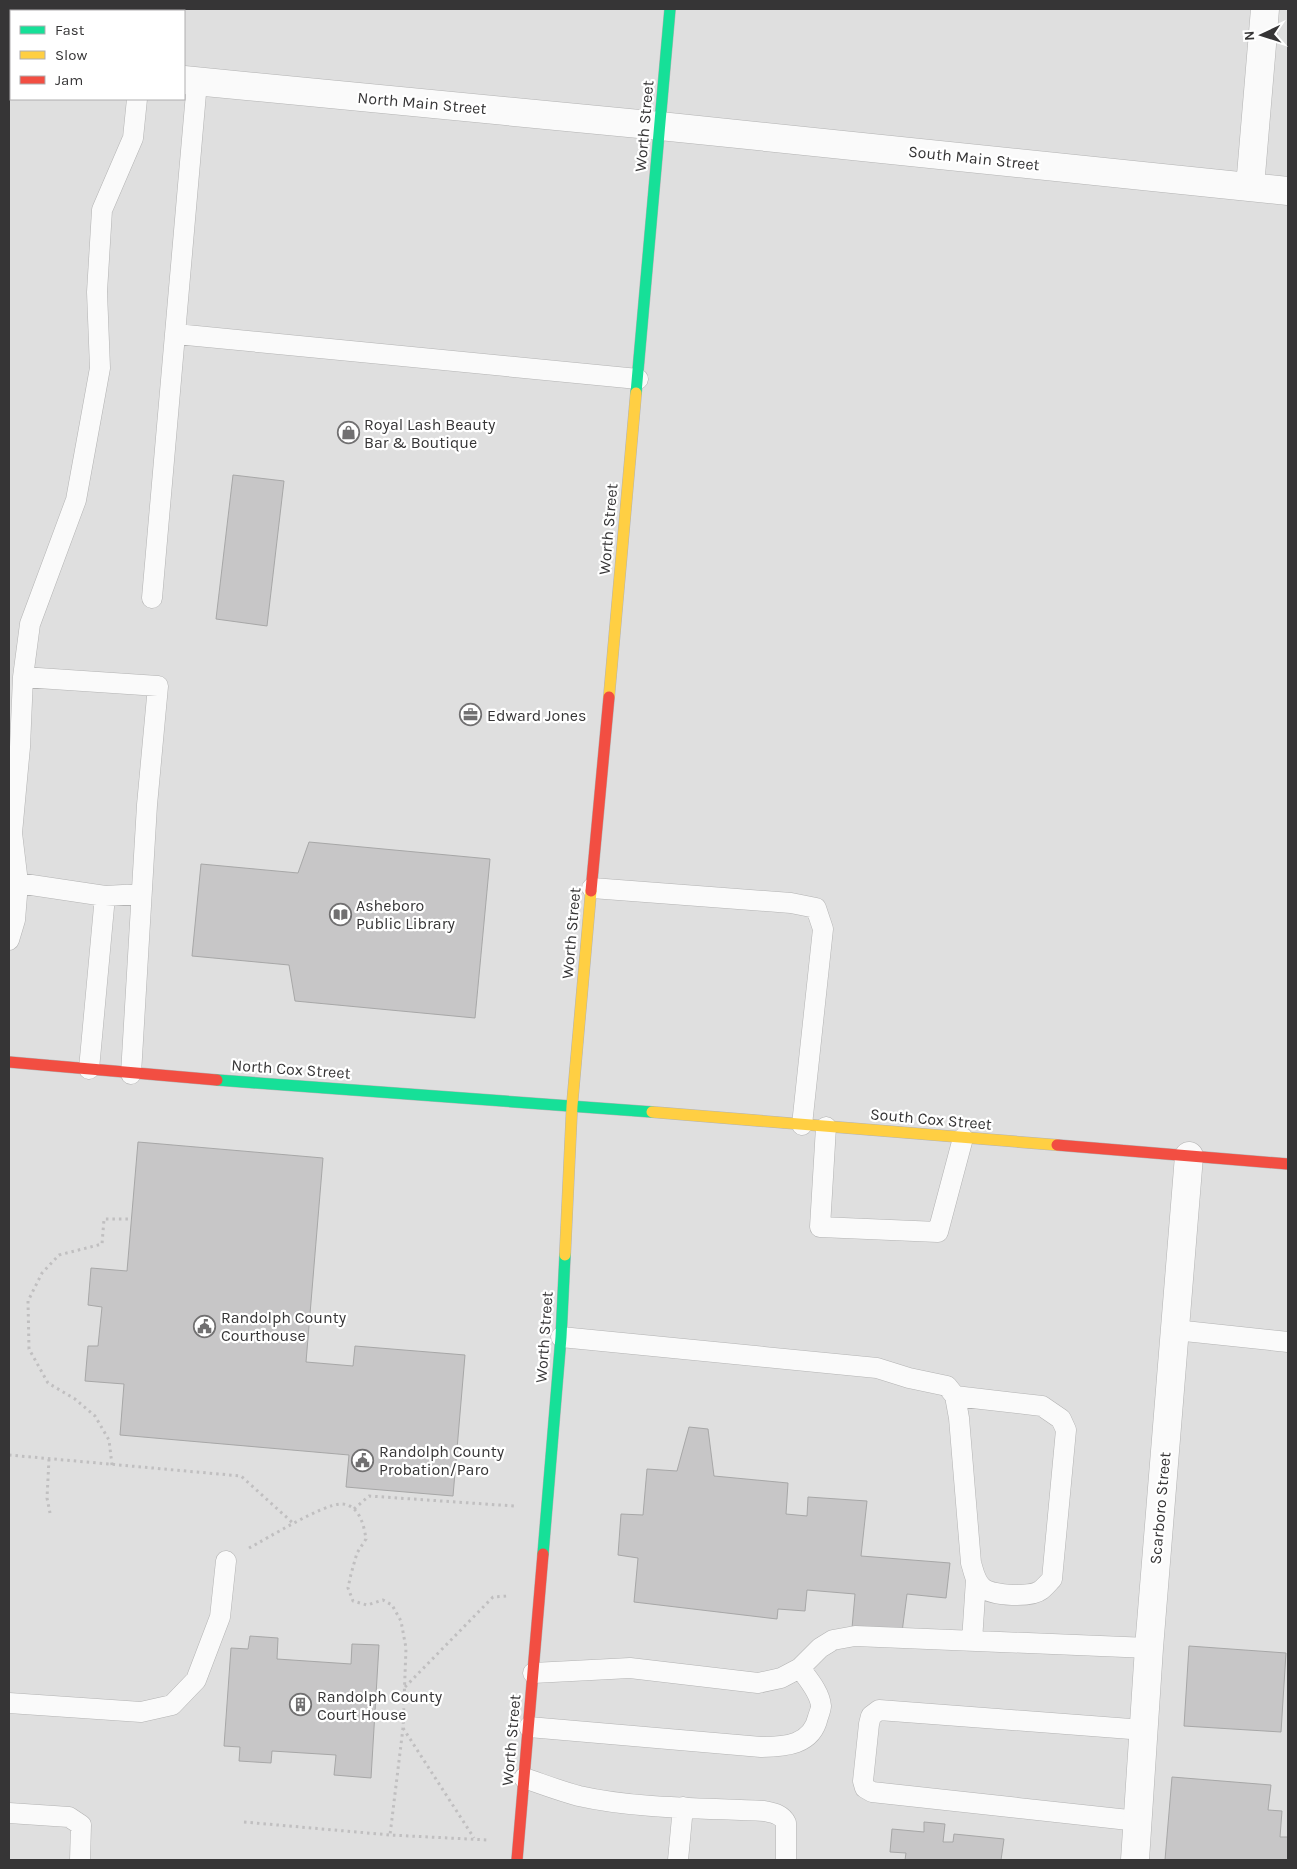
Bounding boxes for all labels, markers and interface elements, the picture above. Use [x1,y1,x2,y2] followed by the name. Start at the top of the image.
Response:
[10,10,185,100] legend
[1237,10,1287,60] north arrow
[55,21,85,39] text: Fast
[1241,30,1258,41] text: N
[55,46,87,64] text: Slow
[55,71,83,89] text: Jam
[631,79,657,173] street label: Worth Street
[357,88,487,118] street label: North Main Street
[907,142,1041,174] street label: South Main Street
[364,415,496,452] place label: Royal Lash Beauty Bar & Boutique
[336,421,360,445] shop icon: Royal Lash Beauty Bar & Boutique
[595,482,621,576] street label: Worth Street
[459,703,483,727] office icon: Edward Jones
[487,706,586,725] place label: Edward Jones
[558,886,584,980] street label: Worth Street
[356,896,455,933] place label: Asheboro Public Library
[328,902,352,926] library icon: Asheboro Public Library
[231,1055,351,1083] street label: North Cox Street
[869,1104,993,1134] street label: South Cox Street
[531,1291,557,1383] street label: Worth Street
[221,1308,347,1345] place label: Randolph County Courthouse
[193,1314,217,1338] public building icon: Randolph County Courthouse
[379,1442,505,1479] place label: Randolph County Probation/Paro
[351,1448,375,1472] public building icon: Randolph County Probation/Paro
[1146,1451,1174,1565] street label: Scarboro Street
[317,1687,443,1724] place label: Randolph County Court House
[289,1693,313,1717] building icon: Randolph County Court House
[498,1693,524,1787] street label: Worth Street

